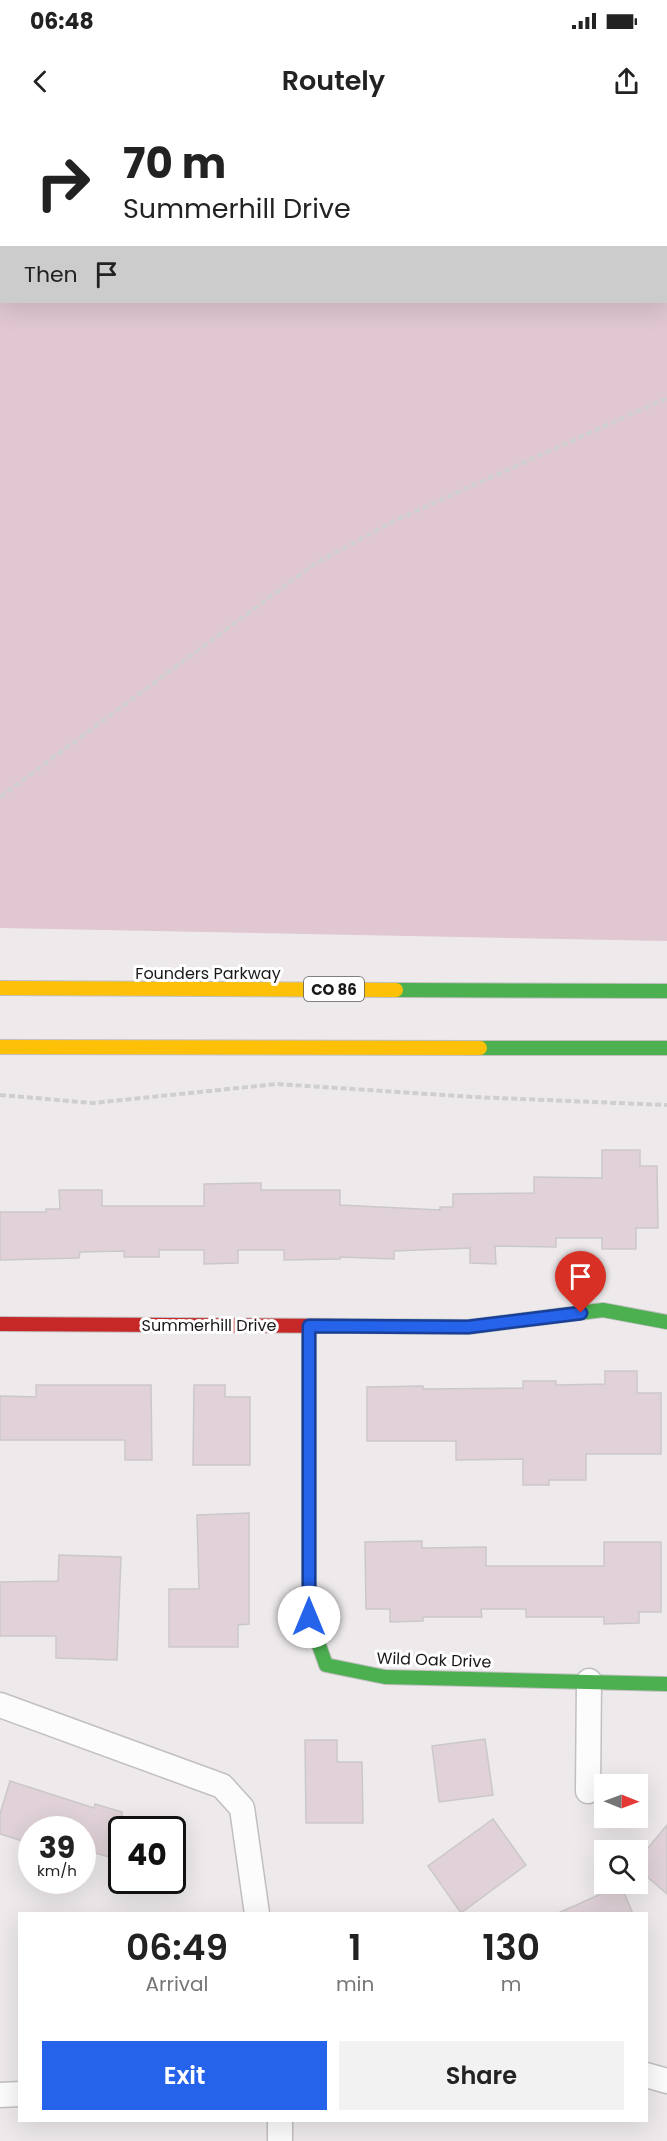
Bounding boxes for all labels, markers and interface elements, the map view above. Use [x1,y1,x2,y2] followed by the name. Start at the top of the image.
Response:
[30,6,94,37] text: 06:48
[282,62,385,99] text: Routely
[24,65,57,98] icon: back
[610,65,643,98] icon: share
[123,134,226,193] text: 70 m
[24,144,102,222] icon: right
[123,190,351,227] text: Summerhill Drive
[90,258,123,291] icon: arrive
[24,259,78,290] text: Then
[135,962,281,985] street label: Founders Parkway
[304,977,364,1001] road number: CO 86
[555,1251,606,1313] pin
[564,1260,597,1293] icon: arrive
[142,1314,277,1337] street label: Summerhill Drive
[277,1585,341,1649] position arrow
[376,1647,492,1673] street label: Wild Oak Drive
[594,1774,648,1828] north arrow
[594,1774,648,1894] map controls
[108,1816,186,1894] speed limit sign: 40
[39,1826,75,1869] text: 39
[594,1840,648,1894] button: search
[37,1860,77,1881] text: km/h
[126,1922,228,1973] text: 06:49
[349,1922,362,1973] text: 1
[482,1922,540,1973] text: 130
[145,1970,208,1998] text: Arrival
[336,1970,374,1998] text: min
[501,1970,521,1998] text: m
[42,2041,327,2110] button: Exit
[339,2041,624,2110] button: Share

